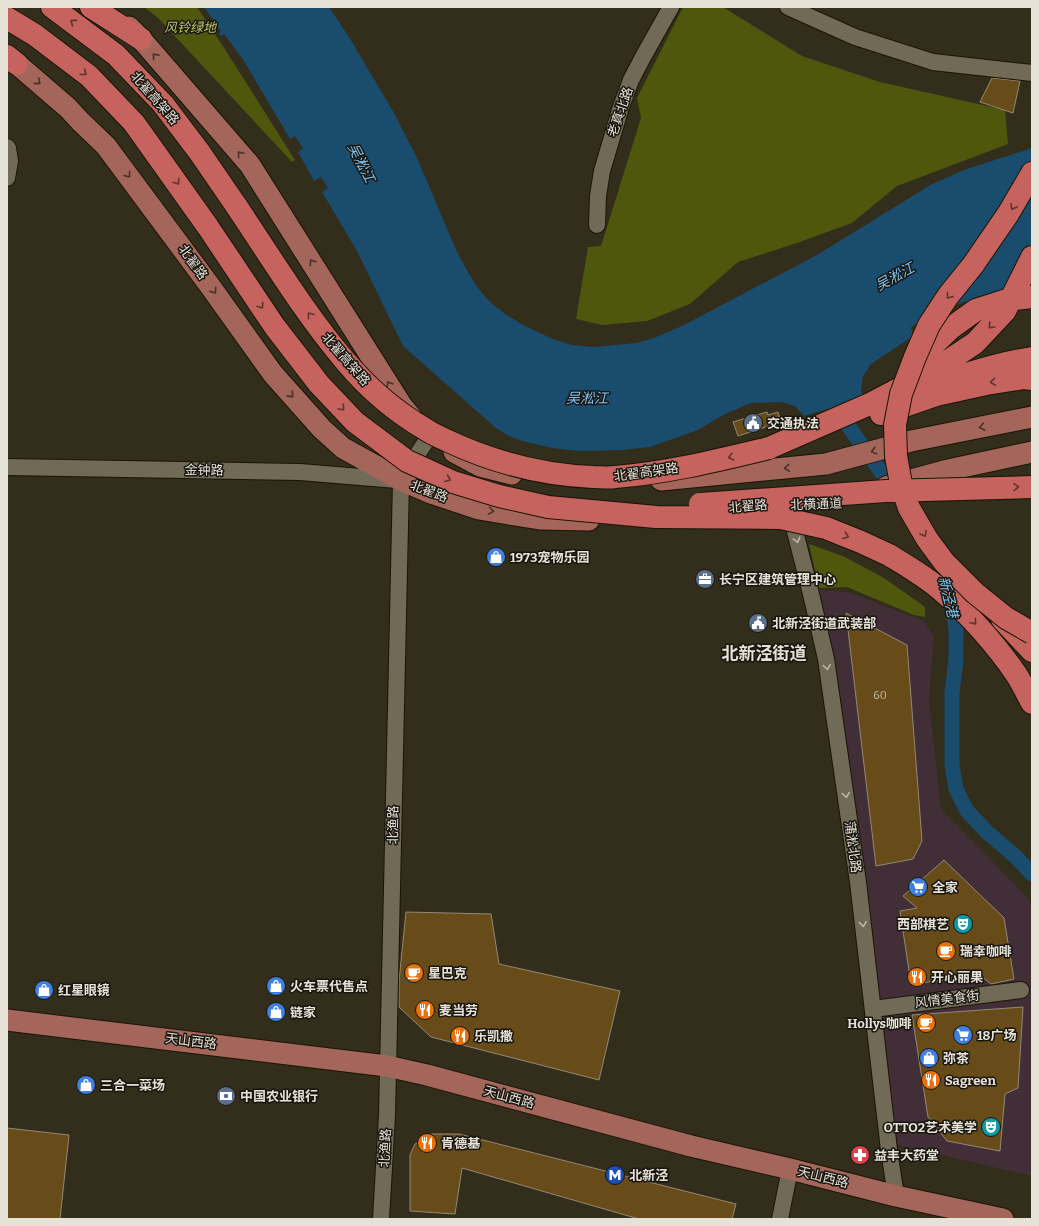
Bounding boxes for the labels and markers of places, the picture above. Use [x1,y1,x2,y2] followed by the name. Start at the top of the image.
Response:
[742,412,764,434] public building icon: 交通执法
[767,416,819,431] place label: 交通执法
[485,546,507,568] shop icon: 1973宠物乐园
[510,550,589,565] place label: 1973宠物乐园
[694,568,716,590] office icon: 长宁区建筑管理中心
[719,572,836,587] place label: 长宁区建筑管理中心
[747,612,769,634] public building icon: 北新泾街道武装部
[772,616,876,631] place label: 北新泾街道武装部
[907,876,929,898] supermarket icon: 全家
[932,880,958,895] place label: 全家
[952,913,974,935] theatre icon: 西部棋艺
[897,917,949,932] place label: 西部棋艺
[935,940,957,962] cafe icon: 瑞幸咖啡
[960,944,1012,959] place label: 瑞幸咖啡
[403,962,425,984] cafe icon: 星巴克
[428,966,467,981] place label: 星巴克
[906,966,928,988] restaurant icon: 开心丽果
[931,970,983,985] place label: 开心丽果
[265,975,287,997] shop icon: 火车票代售点
[33,979,55,1001] shop icon: 红星眼镜
[290,979,368,994] place label: 火车票代售点
[58,983,110,998] place label: 红星眼镜
[414,999,436,1021] restaurant icon: 麦当劳
[265,1001,287,1023] shop icon: 链家
[439,1003,478,1018] place label: 麦当劳
[290,1005,316,1020] place label: 链家
[915,1012,937,1034] cafe icon: Hollys咖啡
[847,1016,912,1031] place label: Hollys咖啡
[952,1024,974,1046] supermarket icon: 18广场
[449,1025,471,1047] restaurant icon: 乐凯撒
[977,1028,1016,1043] place label: 18广场
[474,1029,513,1044] place label: 乐凯撒
[918,1047,940,1069] shop icon: 弥茶
[943,1051,969,1066] place label: 弥茶
[920,1069,942,1091] restaurant icon: Sagreen
[945,1073,996,1088] place label: Sagreen
[75,1074,97,1096] shop icon: 三合一菜场
[100,1078,165,1093] place label: 三合一菜场
[215,1085,237,1107] bank icon: 中国农业银行
[240,1089,318,1104] place label: 中国农业银行
[980,1116,1002,1138] theatre icon: OTTO2艺术美学
[883,1120,977,1135] place label: OTTO2艺术美学
[416,1132,438,1154] restaurant icon: 肯德基
[441,1136,481,1151] place label: 肯德基
[849,1144,871,1166] pharmacy icon: 益丰大药堂
[874,1148,939,1163] place label: 益丰大药堂
[604,1164,626,1186] metro station icon: 北新泾
[629,1168,668,1183] place label: 北新泾

